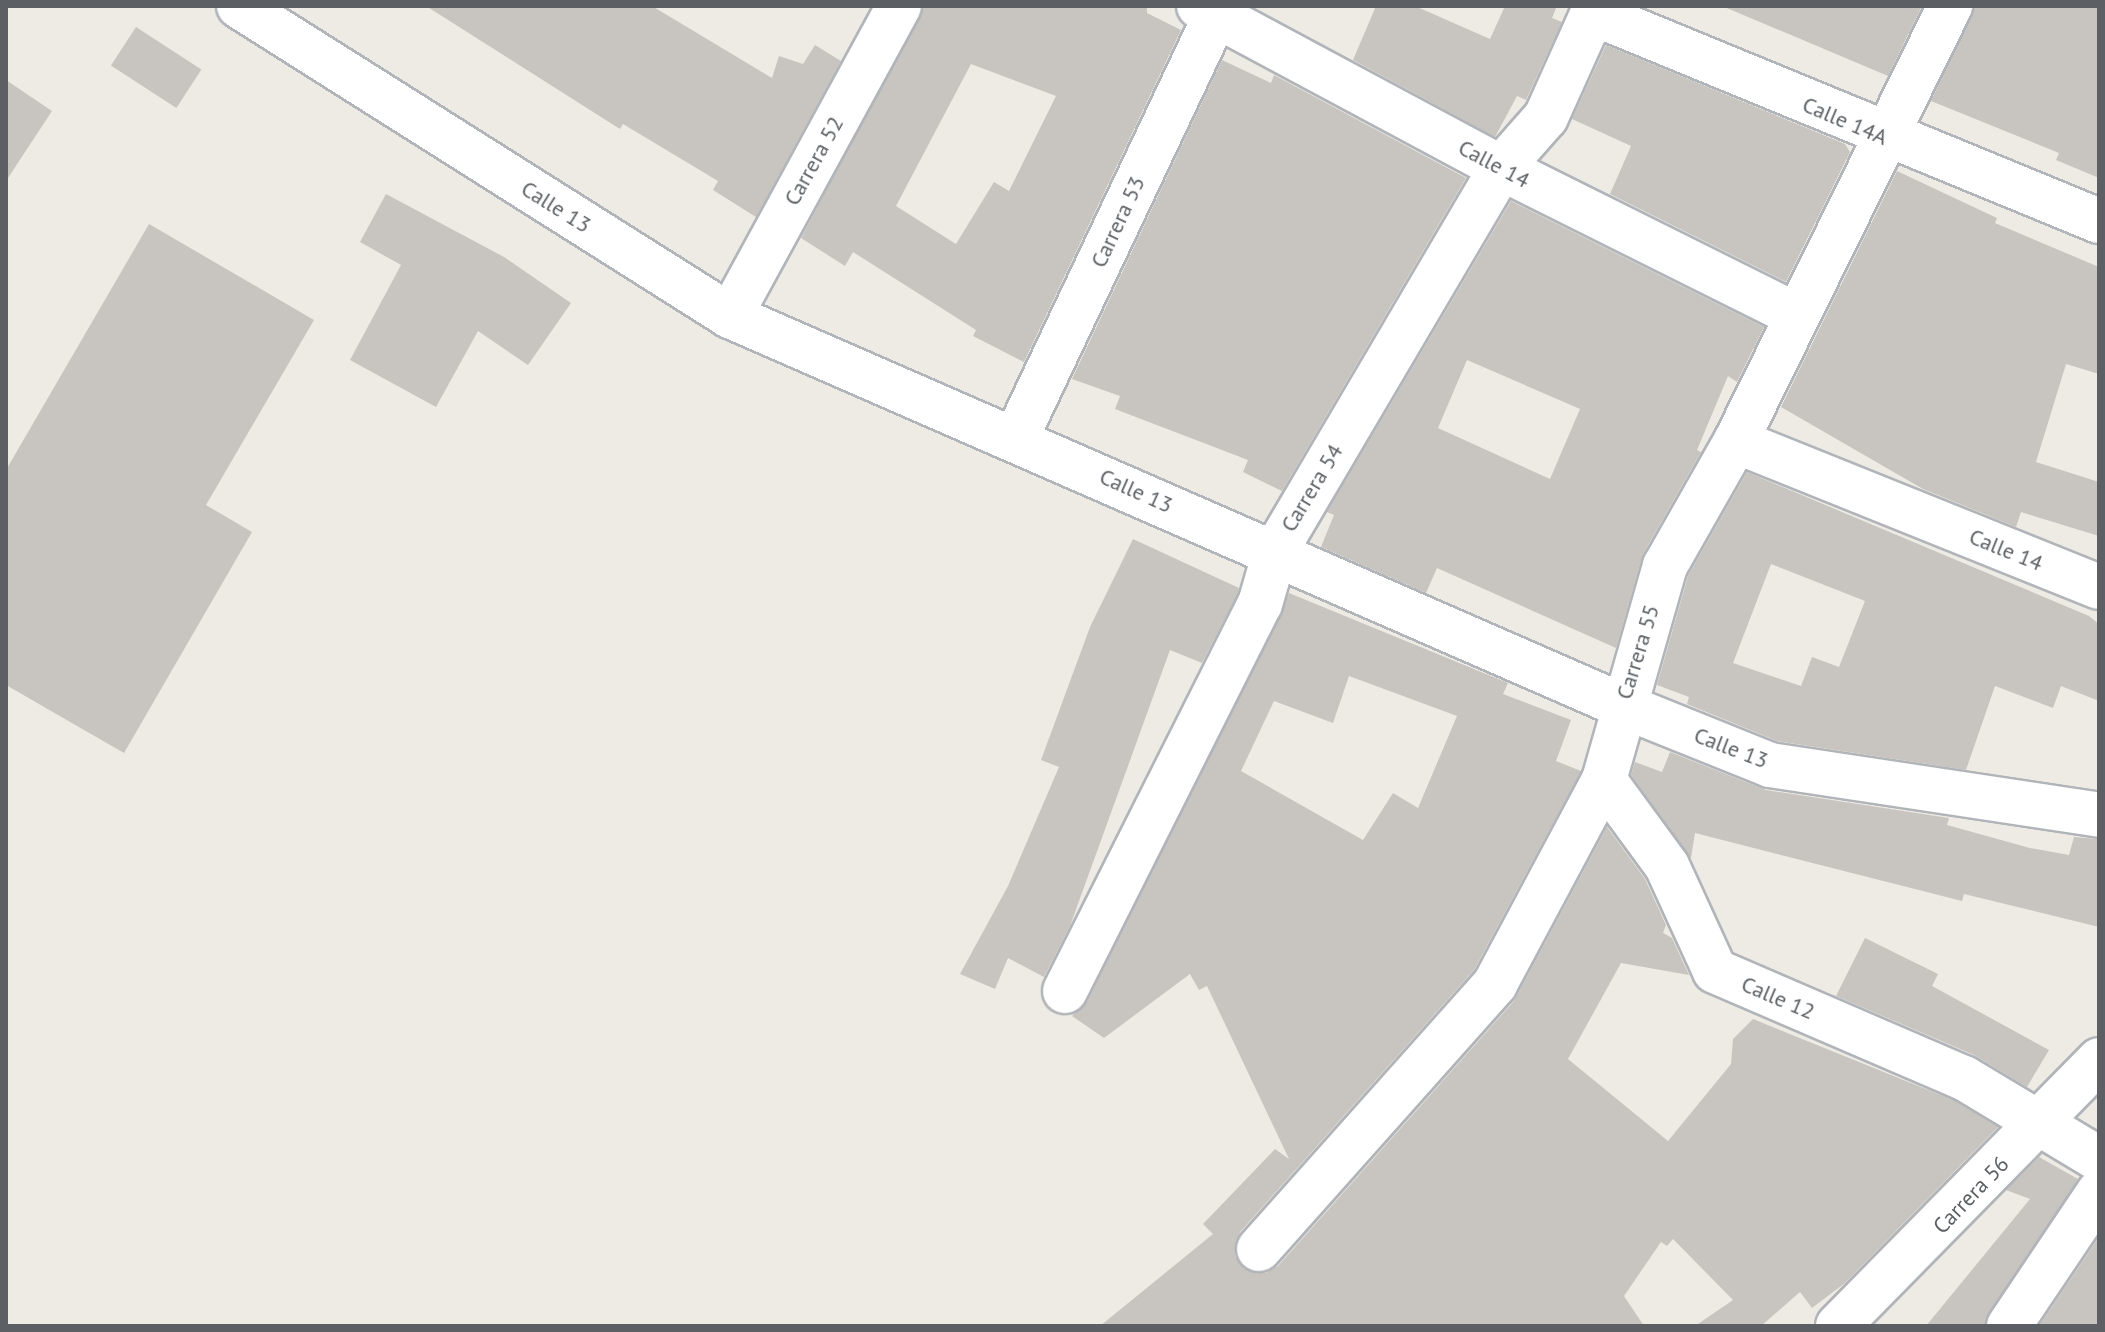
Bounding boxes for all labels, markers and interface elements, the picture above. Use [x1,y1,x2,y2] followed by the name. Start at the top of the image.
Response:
[1798,91,1892,151] street label: Calle 14A
[779,112,849,210] street label: Carrera 52
[1454,134,1534,194] street label: Calle 14
[1085,172,1151,272] street label: Carrera 53
[516,175,596,239] street label: Calle 13
[1276,439,1348,537] street label: Carrera 54
[1095,463,1177,519] street label: Calle 13
[1965,523,2047,577] street label: Calle 14
[1611,602,1665,702] street label: Carrera 55
[1690,722,1772,774] street label: Calle 13
[1737,971,1819,1025] street label: Calle 12
[1928,1151,2014,1239] street label: Carrera 56

